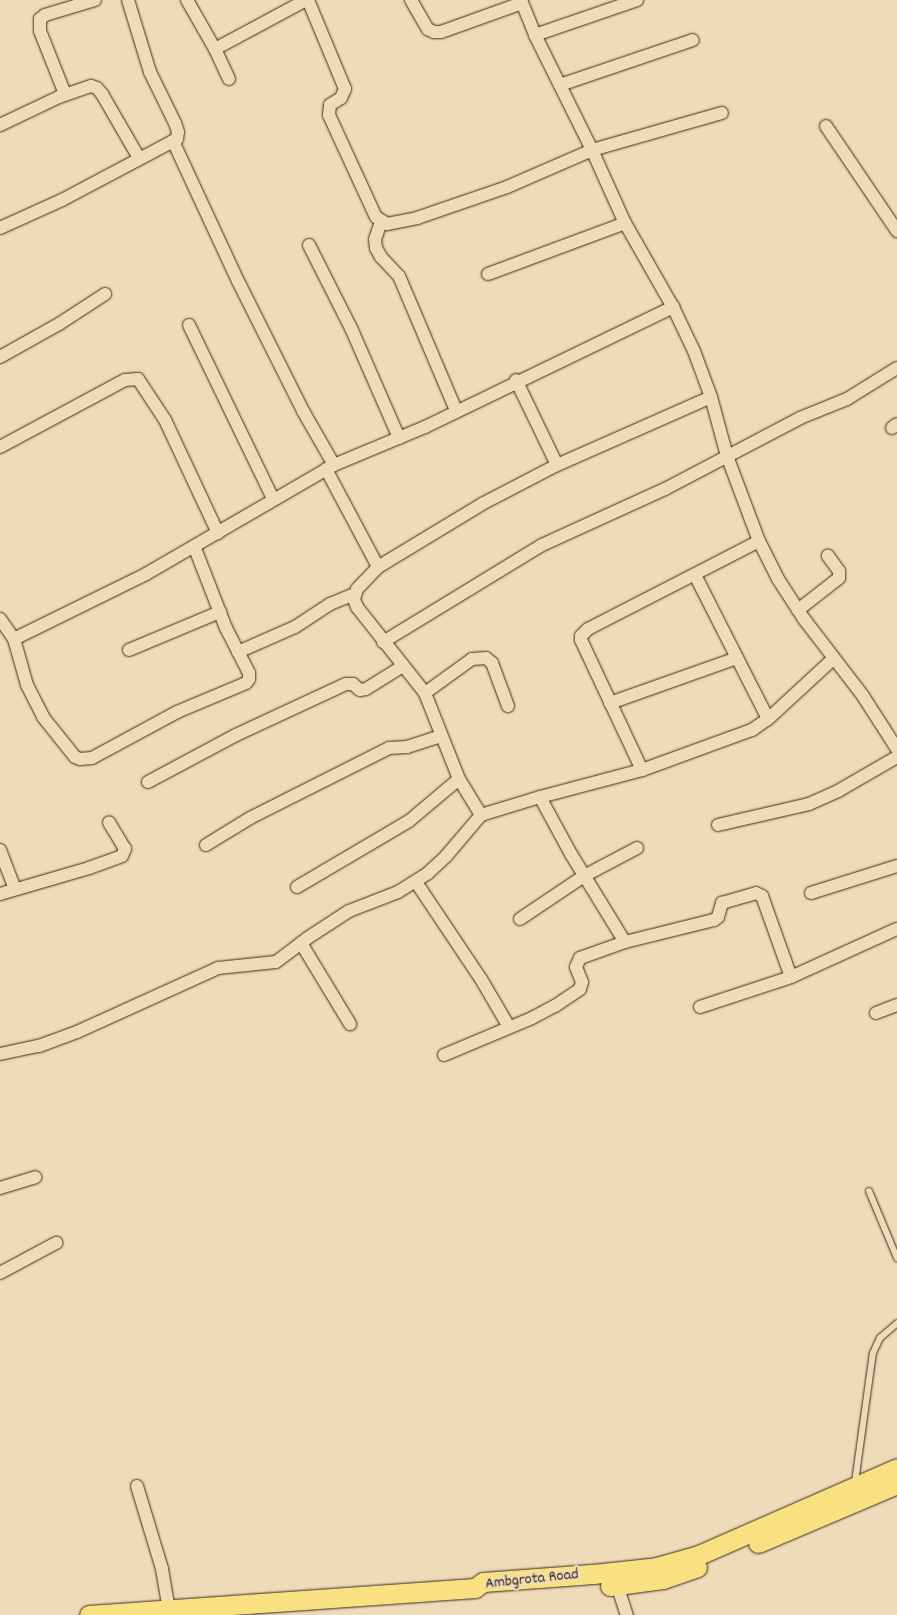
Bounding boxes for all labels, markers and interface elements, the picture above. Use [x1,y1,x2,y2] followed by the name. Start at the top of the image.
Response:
[484,1566,580,1594] street label: Ambgrota Road

